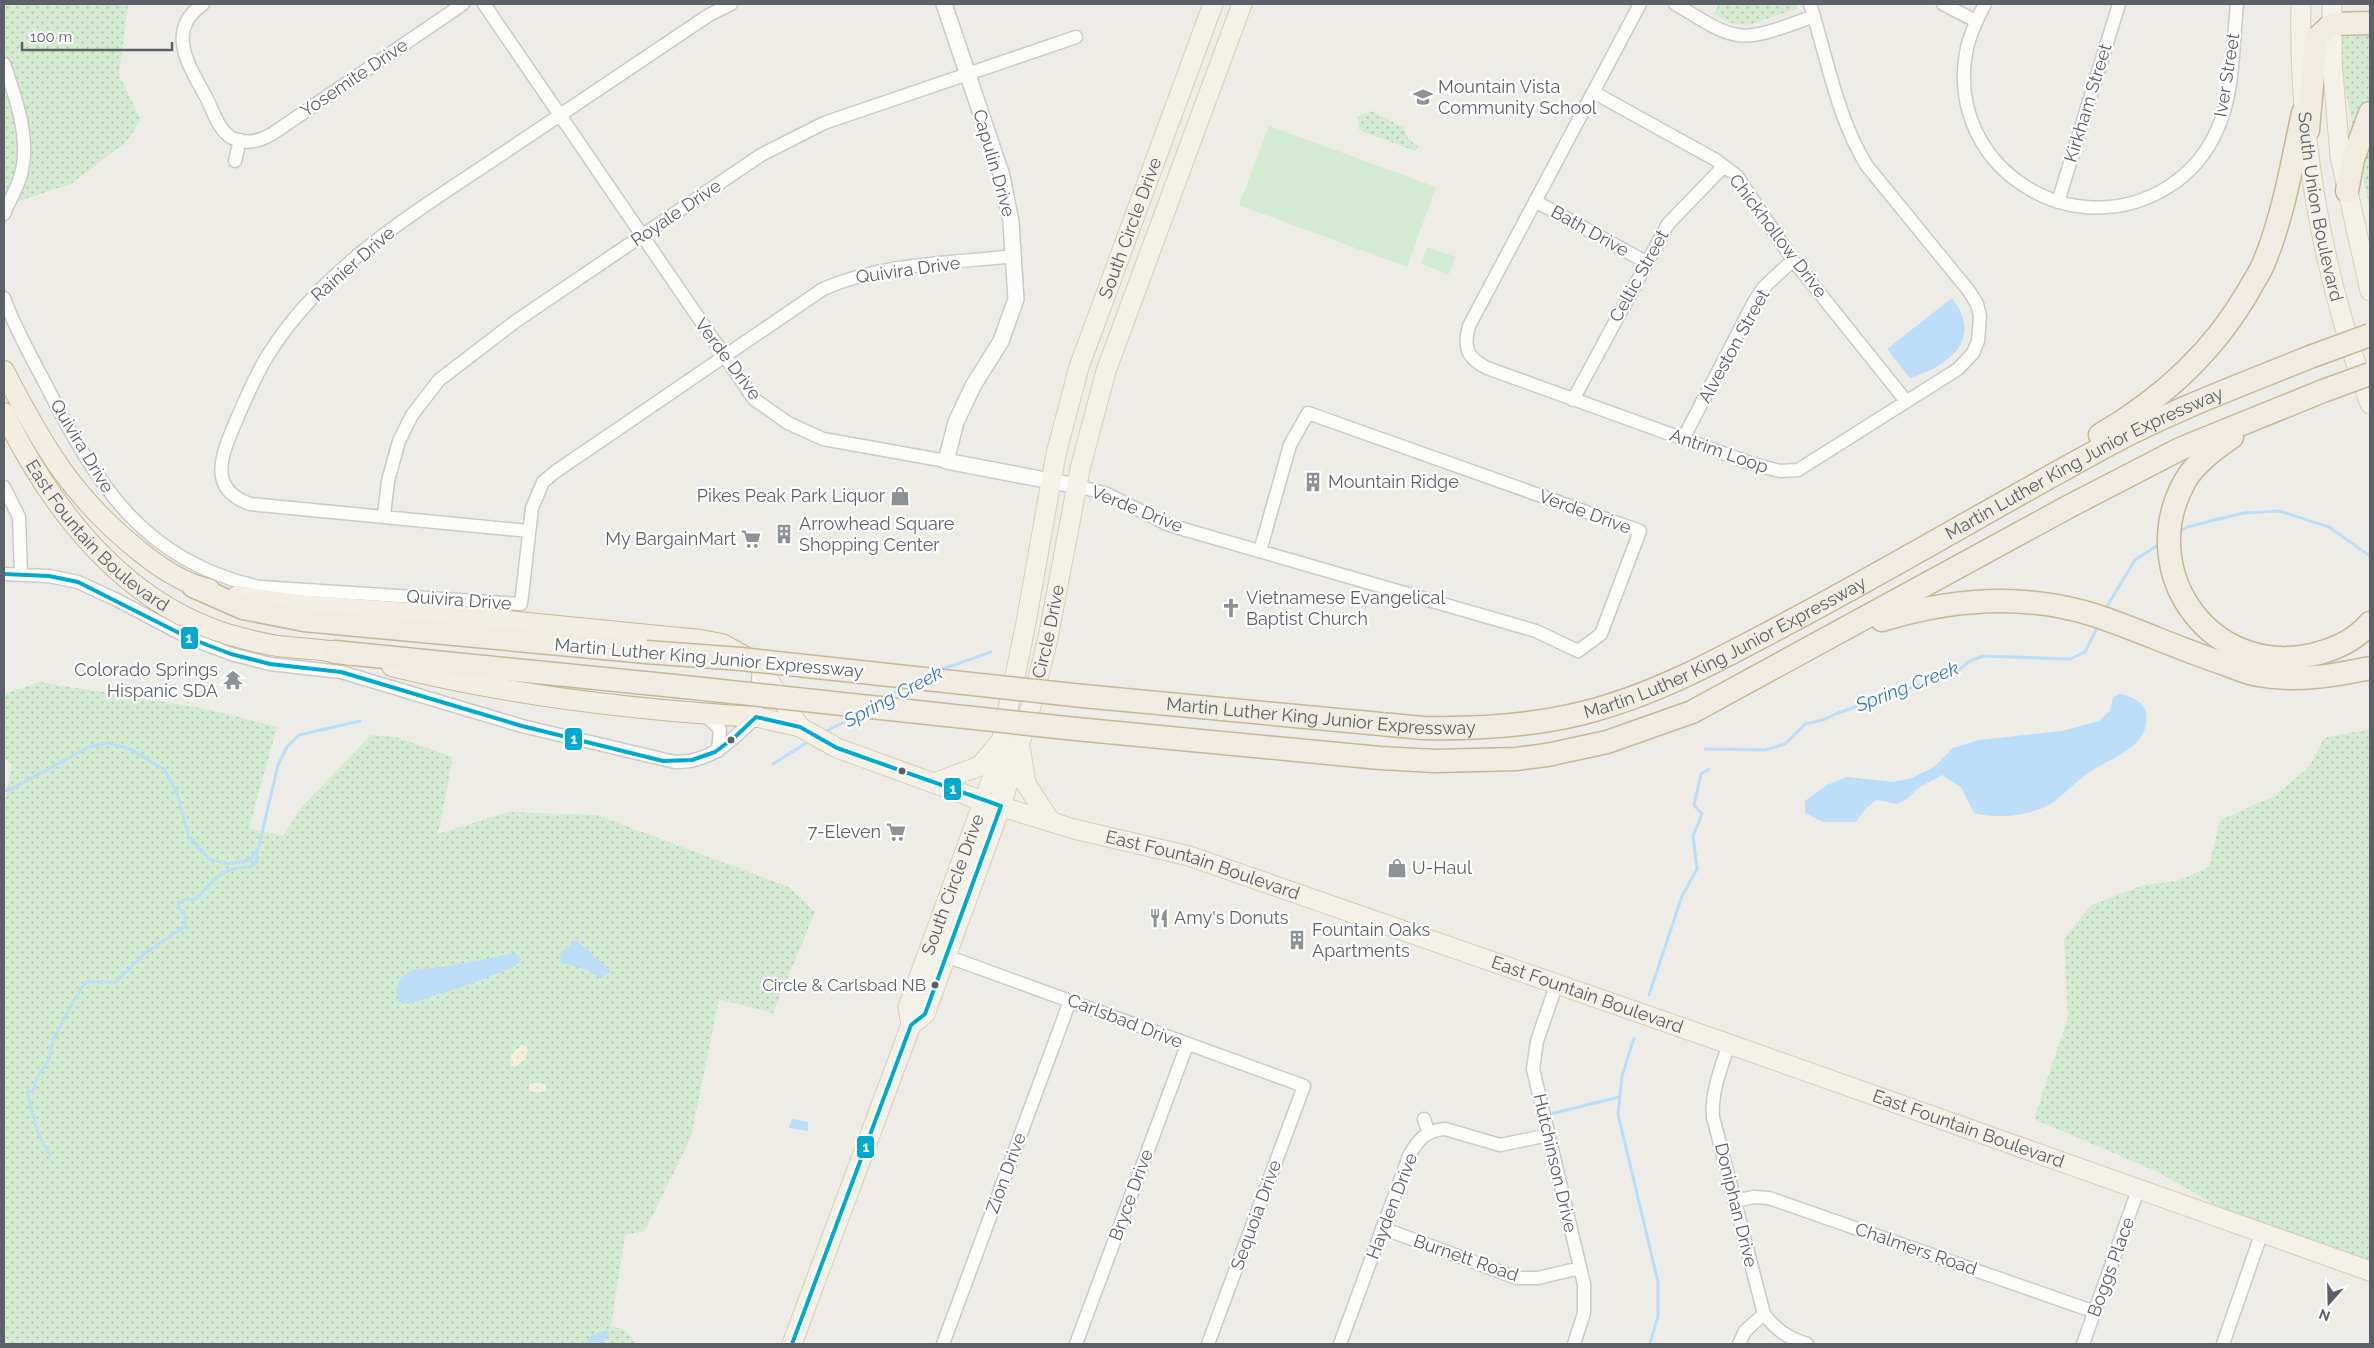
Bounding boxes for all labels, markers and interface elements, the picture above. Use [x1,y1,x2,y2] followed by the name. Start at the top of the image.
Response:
[22,20,172,52] scale bar
[30,28,72,46] text: 100 m
[2210,31,2244,118] street label: Iver Street
[296,34,412,121] street label: Yosemite Drive
[2060,41,2116,165] street label: Kirkham Street
[1438,76,1597,118] place label: Mountain Vista Community School
[1412,86,1434,108] school or university icon: Mountain Vista Community School
[969,107,1020,219] street label: Capulin Drive
[2294,111,2348,303] street label: South Union Boulevard
[1094,154,1166,301] street label: South Circle Drive
[1725,170,1832,302] street label: Chickhollow Drive
[627,175,725,250] street label: Royale Drive
[1548,201,1633,261] street label: Bath Drive
[307,221,399,306] street label: Rainier Drive
[1605,226,1673,326] street label: Celtic Street
[854,252,962,287] street label: Quivira Drive
[1694,285,1773,406] street label: Alveston Street
[691,314,766,404] street label: Verde Drive
[1941,382,2226,544] street label: Martin Luther King Junior Expressway
[46,395,119,497] street label: Quivira Drive
[1667,424,1771,477] street label: Antrim Loop
[22,456,173,616] street label: East Fountain Boulevard
[1302,471,1324,493] building icon: Mountain Ridge
[1328,471,1459,492] place label: Mountain Ridge
[1088,481,1186,537] street label: Verde Drive
[697,485,886,506] place label: Pikes Peak Park Liquor
[889,485,911,507] shop icon: Pikes Peak Park Liquor
[1536,485,1635,538] street label: Verde Drive
[799,513,955,555] place label: Arrowhead Square Shopping Center
[773,523,795,545] building icon: Arrowhead Square Shopping Center
[605,528,736,549] place label: My BargainMart
[740,528,762,550] supermarket icon: My BargainMart
[1581,572,1870,722] street label: Martin Luther King Junior Expressway
[1027,583,1068,681] street label: Circle Drive
[406,585,513,614] street label: Quivira Drive
[1246,587,1445,629] place label: Vietnamese Evangelical Baptist Church
[1220,597,1242,619] church icon: Vietnamese Evangelical Baptist Church
[180,626,199,650] line badge: 1
[186,630,193,646] text: 1
[554,634,865,682] street label: Martin Luther King Junior Expressway
[1851,656,1962,716] water label: Spring Creek
[74,659,218,701] place label: Colorado Springs Hispanic SDA
[839,661,946,732] water label: Spring Creek
[222,669,244,691] temple icon: Colorado Springs Hispanic SDA
[1165,693,1476,738] street label: Martin Luther King Junior Expressway
[564,727,583,751] line badge: 1
[571,731,578,747] text: 1
[726,735,736,745] unlabelled marker
[897,766,907,776] unlabelled marker
[943,777,962,801] line badge: 1
[950,781,957,797] text: 1
[917,811,988,958] street label: South Circle Drive
[808,821,881,842] place label: 7-Eleven
[885,821,907,843] supermarket icon: 7-Eleven
[1104,826,1303,904] street label: East Fountain Boulevard
[1386,857,1408,879] shop icon: U-Haul
[1412,857,1472,878] place label: U-Haul
[1148,907,1170,929] restaurant icon: Amy's Donuts
[1174,907,1289,928] place label: Amy's Donuts
[1312,919,1430,961] place label: Fountain Oaks Apartments
[1286,929,1308,951] building icon: Fountain Oaks Apartments
[1489,951,1686,1037] street label: East Fountain Boulevard
[762,975,926,995] place label: Circle & Carlsbad NB
[930,980,940,990] marker: Circle & Carlsbad NB
[1065,989,1186,1052] street label: Carlsbad Drive
[1870,1085,2067,1172] street label: East Fountain Boulevard
[1529,1091,1582,1235] street label: Hutchinson Drive
[981,1129,1030,1216] street label: Zion Drive
[856,1135,875,1159] line badge: 1
[863,1139,870,1155] text: 1
[1711,1141,1762,1270] street label: Doniphan Drive
[1104,1146,1157,1243] street label: Bryce Drive
[1362,1149,1422,1262] street label: Hayden Drive
[1226,1157,1285,1273] street label: Sequoia Drive
[2083,1214,2138,1320] street label: Boggs Place
[1852,1218,1980,1279] street label: Chalmers Road
[1411,1230,1521,1285] street label: Burnett Road
[2304,1278,2354,1328] north arrow
[2317,1306,2332,1325] text: N

